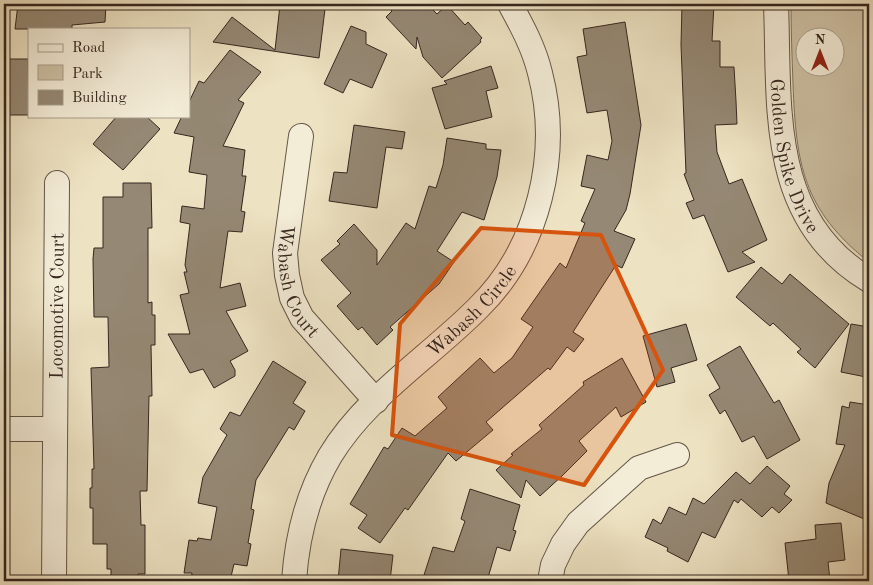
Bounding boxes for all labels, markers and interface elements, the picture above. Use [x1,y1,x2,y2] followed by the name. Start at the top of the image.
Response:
[28,28,190,118] legend
[796,28,846,78] north arrow
[815,33,826,47] text: N
[72,41,106,56] text: Road
[72,67,103,82] text: Park
[766,78,821,237] street label: Golden Spike Drive
[72,91,127,106] text: Building
[273,224,322,342] street label: Wabash Court
[49,233,69,379] street label: Locomotive Court
[425,263,521,361] street label: Wabash Circle

